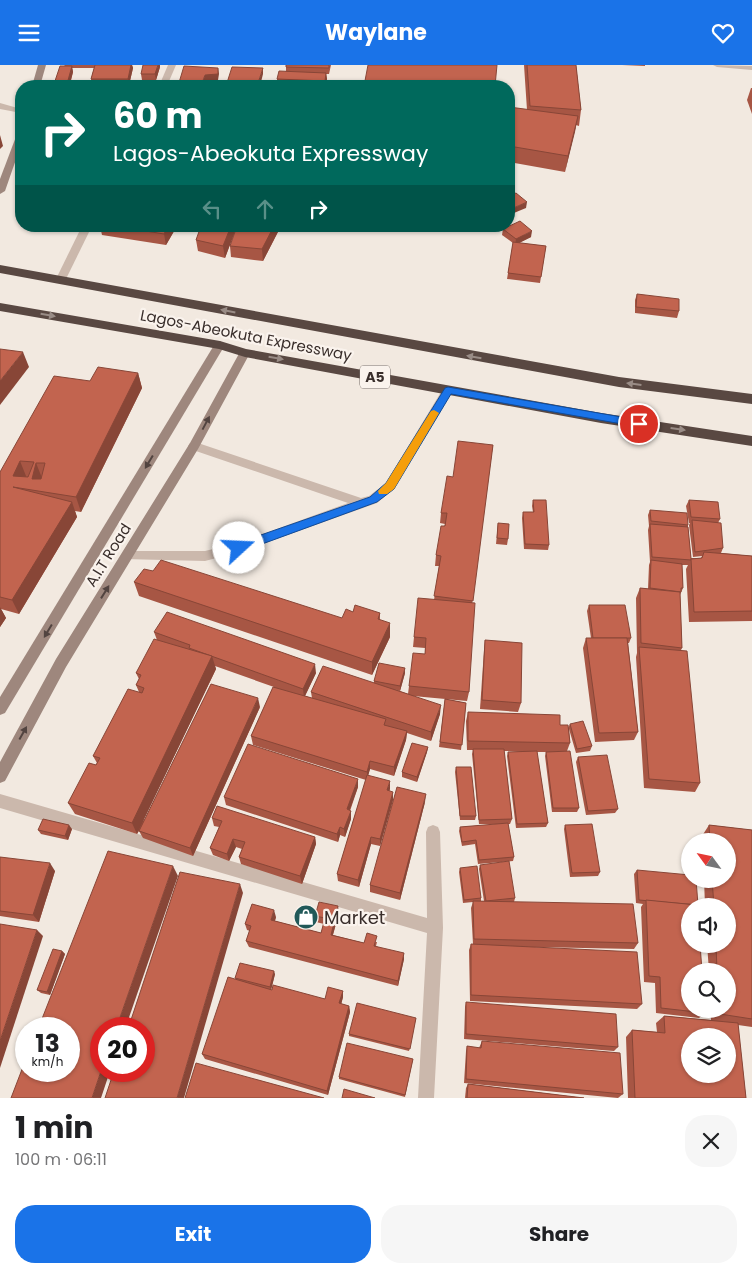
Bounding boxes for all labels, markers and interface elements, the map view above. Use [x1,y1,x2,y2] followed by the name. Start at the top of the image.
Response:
[325,17,427,48] text: Waylane
[15,19,43,47] icon: menu
[709,19,737,47] icon: heart
[113,91,203,140] text: 60 m
[30,100,95,165] icon: right
[113,138,428,169] text: Lagos-Abeokuta Expressway
[198,195,226,223] icon: left
[251,195,279,223] icon: ahead
[304,195,332,223] icon: right
[138,304,354,366] street label: Lagos-Abeokuta Expressway
[220,306,236,314] one-way arrow
[40,312,56,320] one-way arrow
[466,352,482,360] one-way arrow
[269,355,285,363] one-way arrow
[360,365,390,389] road number: A5
[626,380,642,388] one-way arrow
[618,403,660,445] pin
[625,410,653,438] icon: arrive
[202,416,211,430] one-way arrow
[670,426,686,434] one-way arrow
[145,455,154,468] one-way arrow
[80,519,136,591] street label: A.I.T Road
[212,521,264,573] position arrow
[100,586,109,599] one-way arrow
[43,625,52,638] one-way arrow
[19,726,28,740] one-way arrow
[681,833,736,887] north arrow
[681,833,736,1083] map controls
[681,898,736,953] button: sound
[293,904,319,930] shop icon: Market
[324,905,385,930] place label: Market
[681,963,736,1018] button: search
[90,1017,155,1082] speed limit sign: 20
[35,1026,60,1061] text: 13
[681,1028,736,1083] button: layers
[32,1053,63,1070] text: km/h
[15,1106,93,1149] text: 1 min
[685,1115,737,1167] button: close
[15,1148,107,1171] text: 100 m · 06:11
[15,1205,371,1263] button: Exit
[381,1205,737,1263] button: Share

